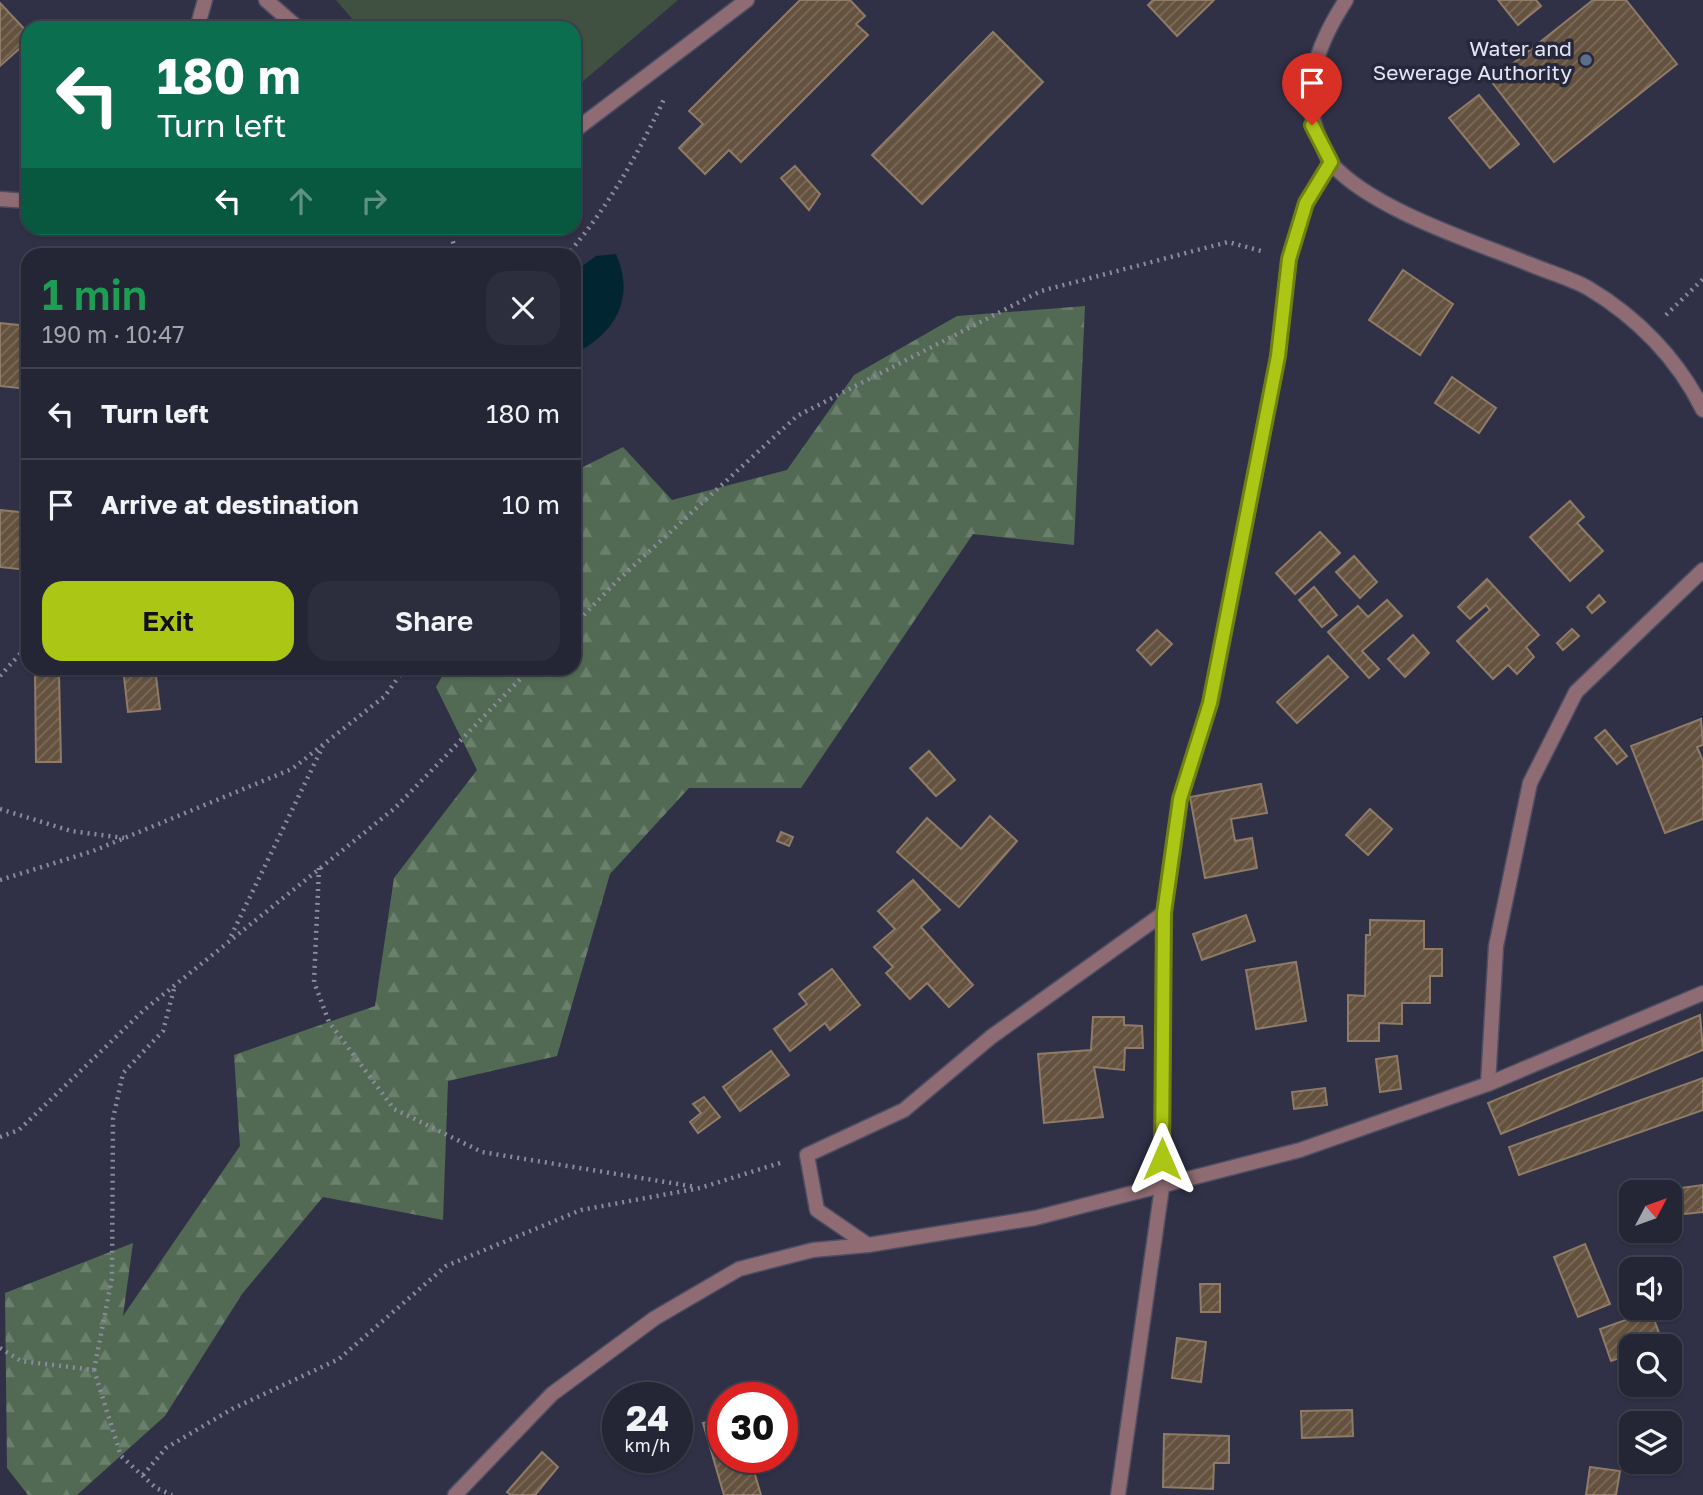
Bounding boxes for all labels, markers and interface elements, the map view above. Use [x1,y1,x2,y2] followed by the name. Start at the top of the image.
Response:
[1373,35,1572,85] place label: Water and Sewerage Authority
[157,46,301,105] text: 180 m
[42,49,133,140] icon: left
[1578,52,1594,68] marker: Water and Sewerage Authority
[1282,53,1342,125] pin
[1293,64,1331,102] icon: arrive
[157,106,286,144] text: Turn left
[209,182,247,220] icon: left
[282,182,320,220] icon: ahead
[355,182,393,220] icon: right
[42,269,147,319] text: 1 min
[486,271,560,345] button: close
[42,320,184,348] text: 190 m · 10:47
[42,395,80,433] icon: left
[101,398,209,429] text: Turn left
[486,398,560,429] text: 180 m
[42,486,80,524] icon: arrive
[101,489,359,520] text: Arrive at destination
[502,489,560,520] text: 10 m
[42,581,294,661] button: Exit
[308,581,560,661] button: Share
[1125,1122,1199,1196] position arrow
[1619,1180,1682,1242] north arrow
[1619,1180,1682,1474] map controls
[1619,1257,1682,1320] button: sound
[1619,1334,1682,1397] button: search
[707,1382,798,1473] speed limit sign: 30
[626,1397,669,1439] text: 24
[1619,1411,1682,1474] button: layers
[625,1434,670,1456] text: km/h

